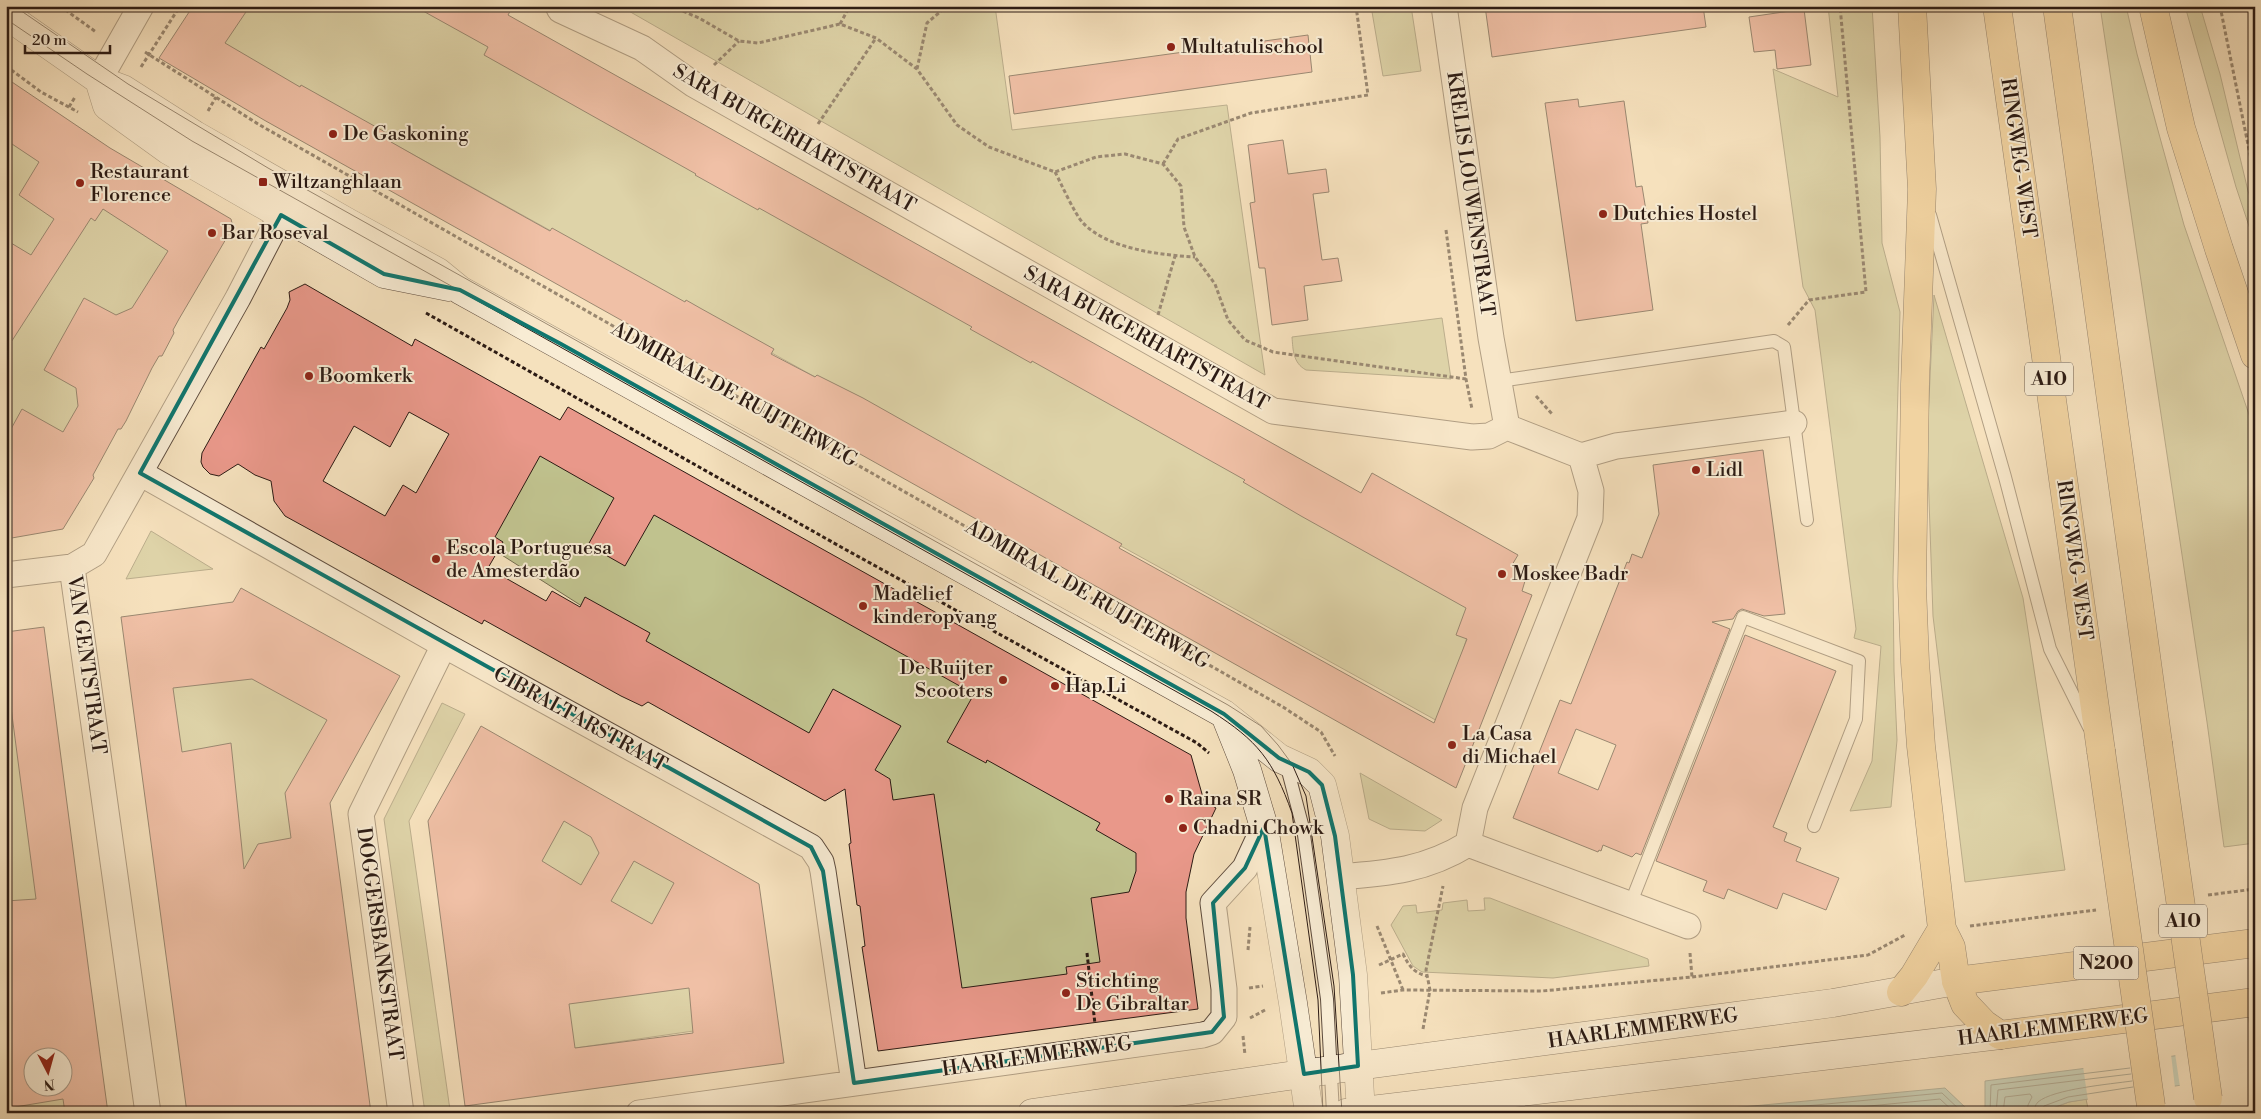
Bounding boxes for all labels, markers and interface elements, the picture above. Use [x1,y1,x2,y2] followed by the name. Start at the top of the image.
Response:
[25,22,110,54] scale bar
[32,31,67,50] text: 20 m
[1181,35,1324,60] place label: Multatulischool
[1165,41,1177,53] marker: Multatulischool
[668,59,920,219] street label: SARA BURGERHARTSTRAAT
[1440,70,1500,318] street label: KRELIS LOUWENSTRAAT
[1994,76,2042,240] street label: RINGWEG-WEST
[343,122,469,147] place label: De Gaskoning
[327,128,339,140] marker: De Gaskoning
[90,160,189,208] place label: Restaurant Florence
[272,170,402,195] place label: Wiltzanghlaan
[257,176,269,188] marker: Wiltzanghlaan
[74,177,86,189] marker: Restaurant Florence
[1613,202,1757,227] place label: Dutchies Hostel
[1597,208,1609,220] marker: Dutchies Hostel
[221,221,329,246] place label: Bar Roseval
[206,227,218,239] marker: Bar Roseval
[1019,261,1273,417] street label: SARA BURGERHARTSTRAAT
[606,316,862,473] street label: ADMIRAAL DE RUIJTERWEG
[2025,362,2073,396] road number: A10
[318,364,414,389] place label: Boomkerk
[303,370,315,382] marker: Boomkerk
[1706,458,1743,483] place label: Lidl
[1690,464,1702,476] marker: Lidl
[2050,478,2098,642] street label: RINGWEG-WEST
[960,514,1214,675] street label: ADMIRAAL DE RUIJTERWEG
[446,536,613,584] place label: Escola Portuguesa de Amesterdão
[430,553,442,565] marker: Escola Portuguesa de Amesterdão
[1512,562,1629,587] place label: Moskee Badr
[1496,568,1508,580] marker: Moskee Badr
[61,573,111,756] street label: VAN GENTSTRAAT
[873,582,998,630] place label: Madelief kinderopvang
[857,600,869,612] marker: Madelief kinderopvang
[900,656,993,704] place label: De Ruijter Scooters
[489,662,671,778] street label: GIBRALTARSTRAAT
[997,674,1009,686] marker: De Ruijter Scooters
[1065,674,1127,699] place label: Hap Li
[1049,680,1061,692] marker: Hap Li
[1462,722,1556,770] place label: La Casa di Michael
[1446,739,1458,751] marker: La Casa di Michael
[1179,787,1263,812] place label: Raina SR
[1163,793,1175,805] marker: Raina SR
[1193,816,1325,841] place label: Chadni Chowk
[1177,822,1189,834] marker: Chadni Chowk
[350,826,408,1062] street label: DOGGERSBANKSTRAAT
[2159,904,2207,938] road number: A10
[2074,946,2138,980] road number: N200
[1076,969,1190,1017] place label: Stichting De Gibraltar
[1060,987,1072,999] marker: Stichting De Gibraltar
[1546,1003,1740,1055] street label: HAARLEMMERWEG
[1956,1004,2150,1052] street label: HAARLEMMERWEG
[940,1031,1134,1083] street label: HAARLEMMERWEG
[22,1046,72,1096] north arrow
[43,1074,56,1093] text: N

